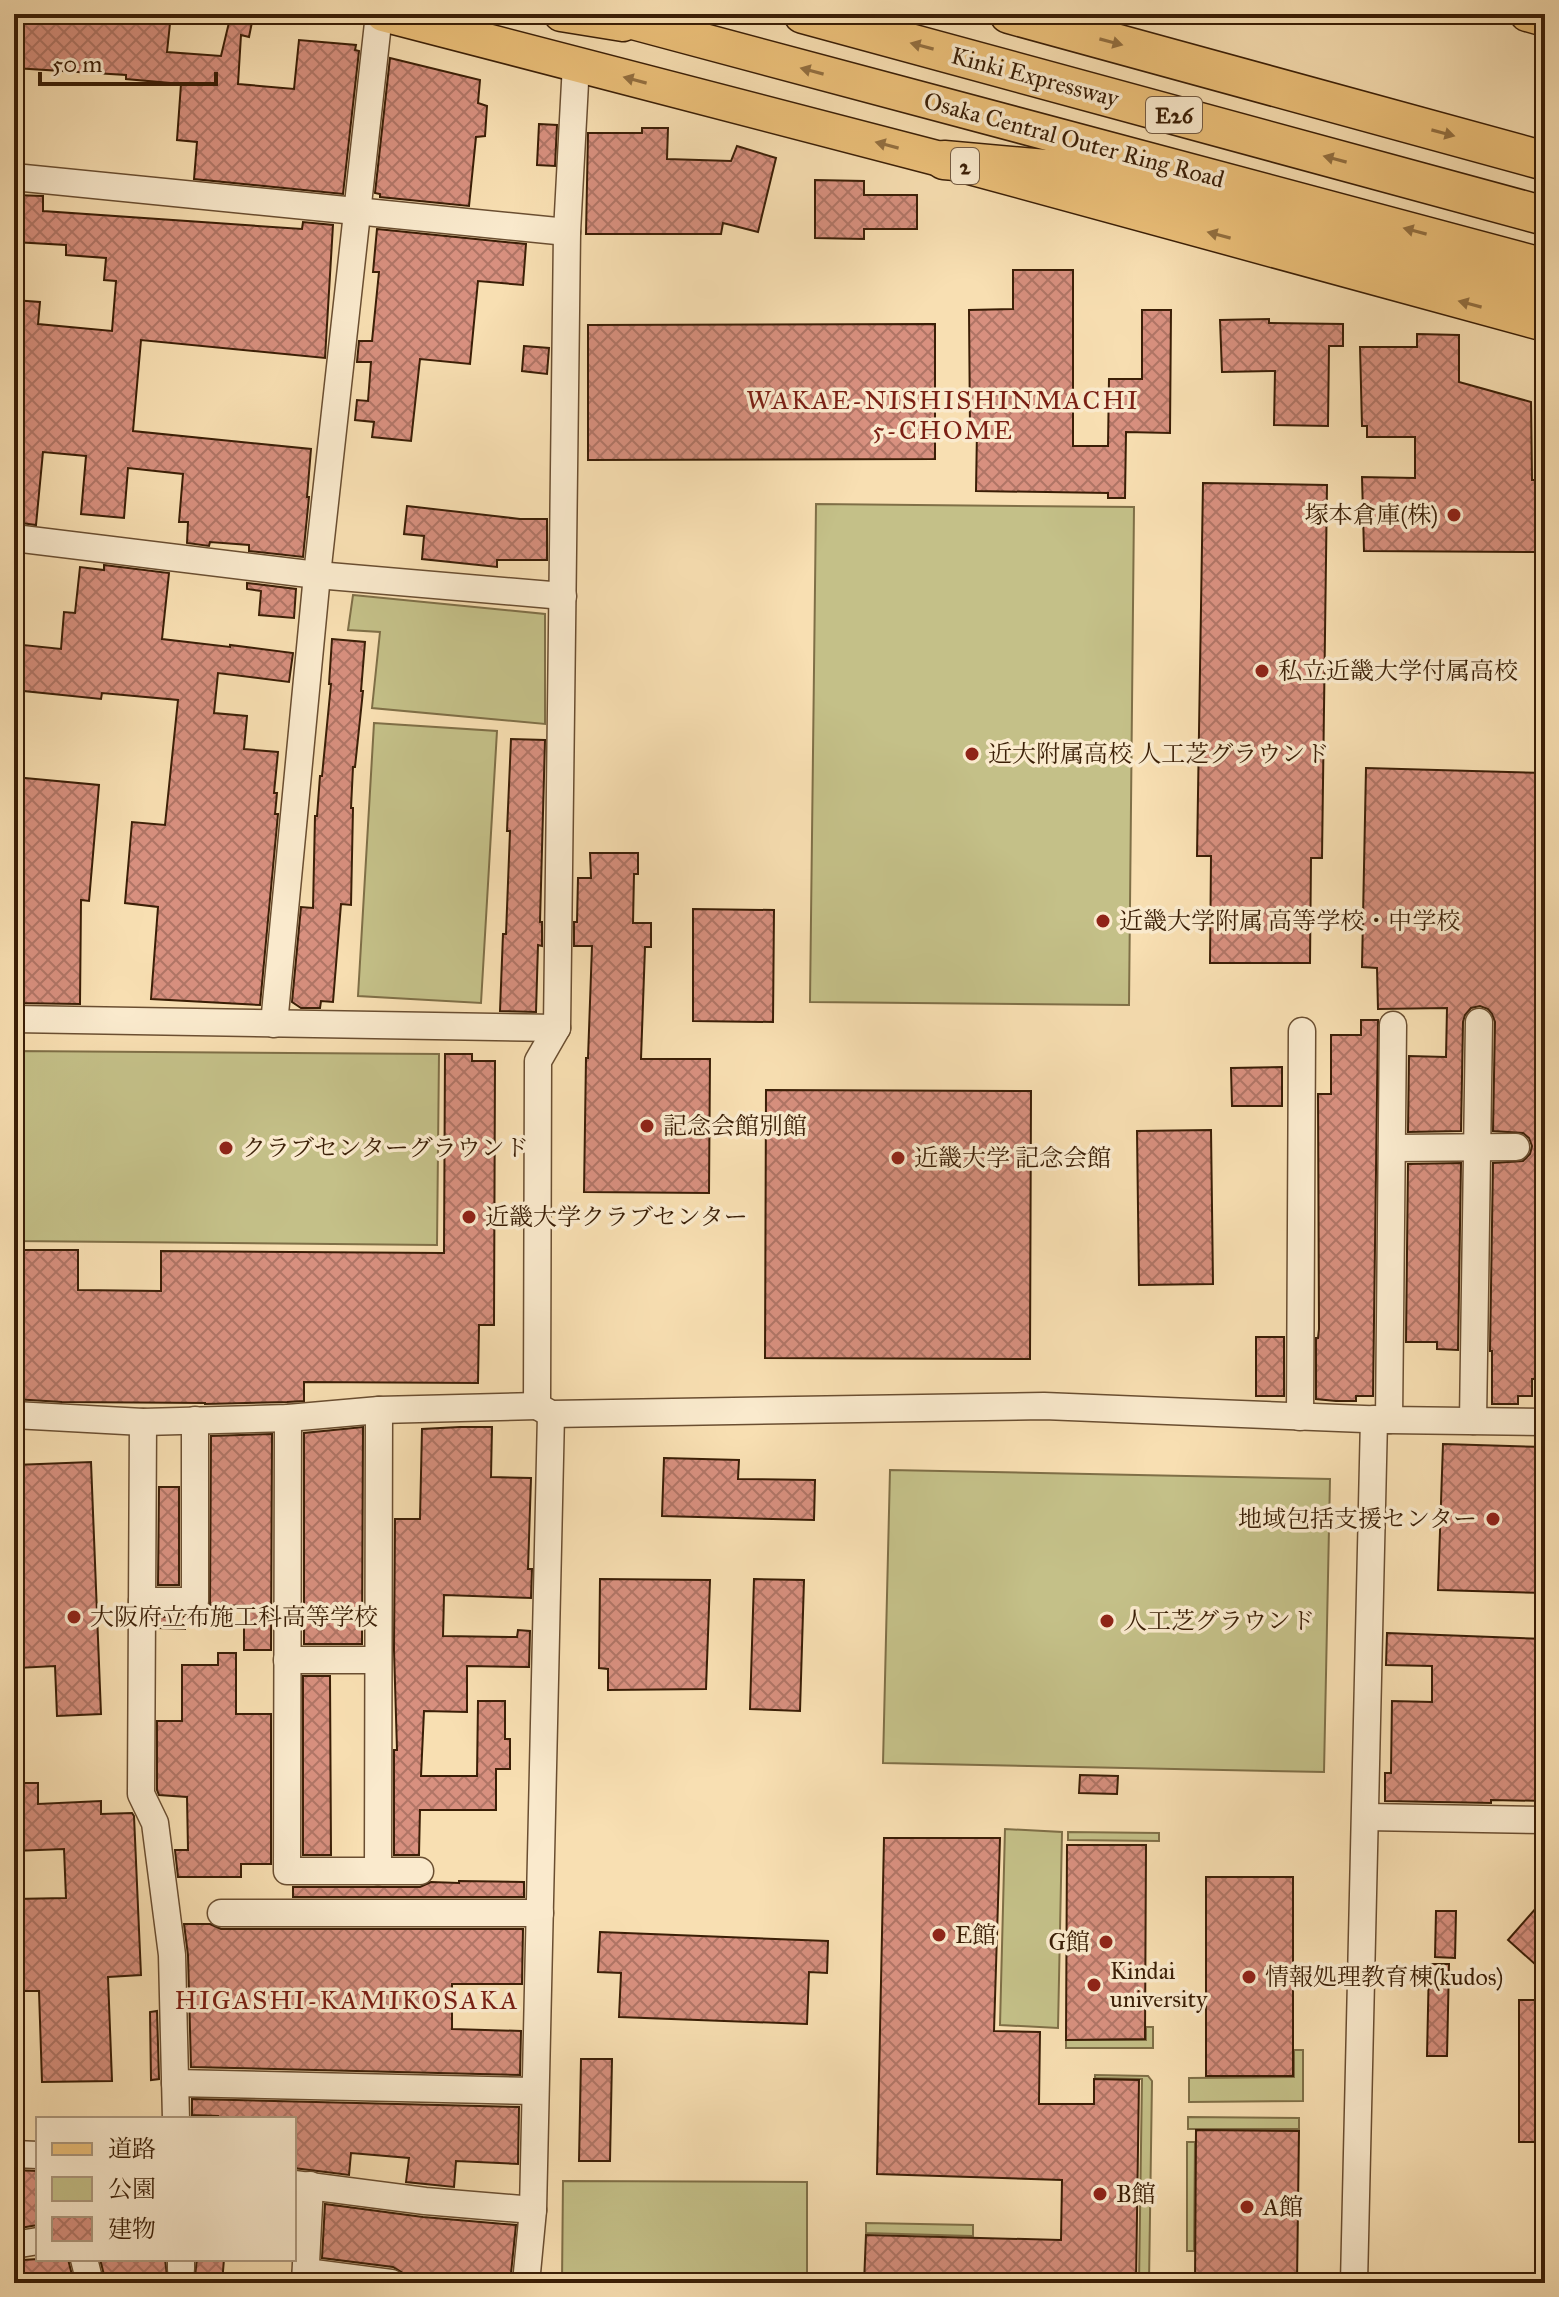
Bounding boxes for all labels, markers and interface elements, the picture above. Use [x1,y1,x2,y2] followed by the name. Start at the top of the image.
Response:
[40,36,216,86] scale bar
[1100,36,1124,49] one-way arrow
[909,40,934,52] one-way arrow
[948,40,1123,114] street label: Kinki Expressway
[52,49,102,79] text: 50 m
[800,64,825,76] one-way arrow
[623,73,648,85] one-way arrow
[920,85,1228,195] street label: Osaka Central Outer Ring Road
[1146,97,1202,133] road number: E26
[1431,127,1456,139] one-way arrow
[874,139,899,151] one-way arrow
[951,148,979,184] road number: 2
[1322,152,1347,164] one-way arrow
[1403,224,1427,237] one-way arrow
[1206,228,1230,241] one-way arrow
[1457,297,1482,309] one-way arrow
[746,384,1140,446] district label: WAKAE-NISHISHINMACHI 5-CHOME
[1305,500,1438,530] place label: 塚本倉庫(株)
[1445,506,1463,524] marker: 塚本倉庫(株)
[1278,656,1518,686] place label: 私立近畿大学付属高校
[1253,662,1271,680] marker: 私立近畿大学付属高校
[988,739,1329,769] place label: 近大附属高校 人工芝グラウンド
[963,745,981,763] marker: 近大附属高校 人工芝グラウンド
[1119,906,1460,936] place label: 近畿大学附属 高等学校・中学校
[1094,912,1112,930] marker: 近畿大学附属 高等学校・中学校
[663,1111,807,1141] place label: 記念会館別館
[638,1117,656,1135] marker: 記念会館別館
[242,1133,529,1163] place label: クラブセンターグラウンド
[217,1139,235,1157] marker: クラブセンターグラウンド
[914,1143,1111,1173] place label: 近畿大学 記念会館
[889,1149,907,1167] marker: 近畿大学 記念会館
[485,1202,748,1232] place label: 近畿大学クラブセンター
[460,1208,478,1226] marker: 近畿大学クラブセンター
[1238,1504,1477,1534] place label: 地域包括支援センター
[1484,1510,1502,1528] marker: 地域包括支援センター
[90,1602,378,1632] place label: 大阪府立布施工科高等学校
[1123,1606,1315,1636] place label: 人工芝グラウンド
[65,1608,83,1626] marker: 大阪府立布施工科高等学校
[1098,1612,1116,1630] marker: 人工芝グラウンド
[955,1920,996,1950] place label: E館
[930,1926,948,1944] marker: E館
[1048,1927,1090,1957] place label: G館
[1097,1933,1115,1951] marker: G館
[1110,1956,1208,2014] place label: Kindai university
[1265,1962,1503,1992] place label: 情報処理教育棟(kudos)
[1240,1968,1258,1986] marker: 情報処理教育棟(kudos)
[1085,1976,1103,1994] marker: Kindai university
[175,1984,519,2016] district label: HIGASHI-KAMIKOSAKA
[36,2117,296,2261] legend
[108,2134,156,2164] text: 道路
[108,2174,156,2204] text: 公園
[1116,2179,1156,2209] place label: B館
[1091,2185,1109,2203] marker: B館
[1262,2192,1303,2222] place label: A館
[1238,2198,1256,2216] marker: A館
[108,2214,156,2244] text: 建物

